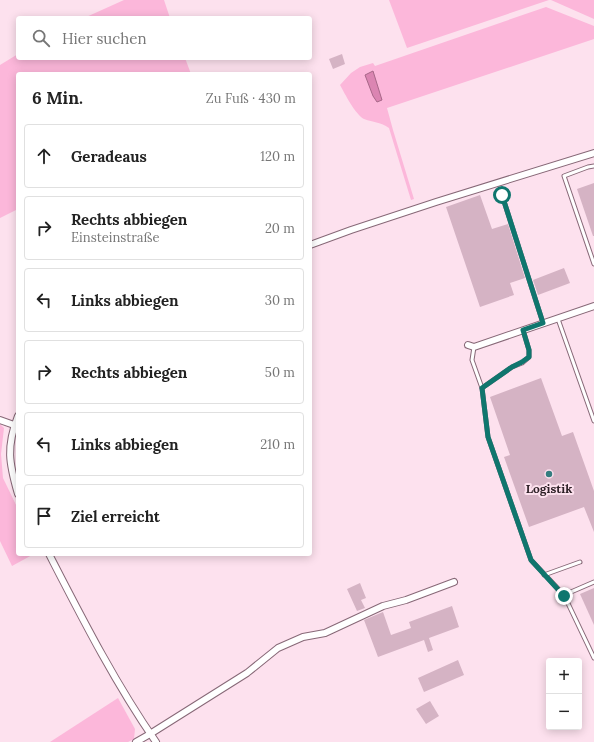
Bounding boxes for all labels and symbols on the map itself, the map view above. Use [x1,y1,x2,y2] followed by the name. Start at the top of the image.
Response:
[493,186,511,204] route start
[544,469,554,479] marker: Logistik
[526,481,572,496] place label: Logistik
[555,587,573,605] route end

